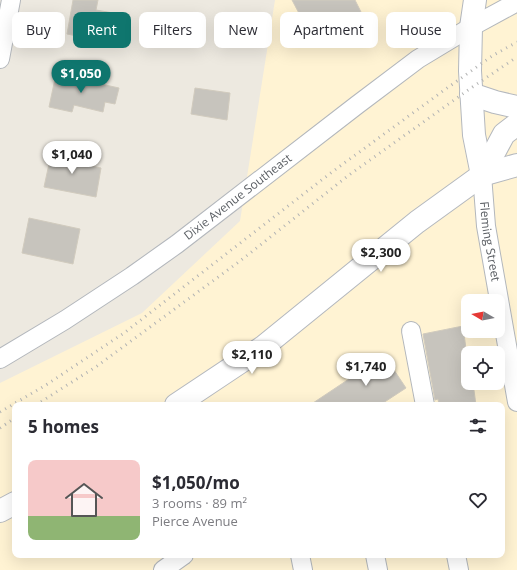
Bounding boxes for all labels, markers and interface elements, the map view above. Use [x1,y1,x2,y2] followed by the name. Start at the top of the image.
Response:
[12,12,65,48] chip: Buy
[73,12,131,48] chip: Rent
[139,12,206,48] chip: Filters
[214,12,272,48] chip: New
[280,12,378,48] chip: Apartment
[386,12,456,48] chip: House
[48,60,114,94] pin: $1,050
[61,64,101,82] text: $1,050
[39,141,105,175] pin: $1,040
[52,145,92,163] text: $1,040
[180,150,295,244] street label: Dixie Avenue Southeast
[476,201,505,283] street label: Fleming Street
[348,239,414,273] pin: $2,300
[361,243,401,261] text: $2,300
[461,294,505,338] north arrow
[461,294,505,390] map controls
[219,341,285,375] pin: $2,110
[232,345,272,363] text: $2,110
[461,346,505,390] button: locate
[333,353,399,387] pin: $1,740
[346,357,386,375] text: $1,740
[28,415,99,438] text: 5 homes
[467,415,489,437] icon: filters
[152,471,240,494] text: $1,050/mo
[60,476,108,524] icon: home
[467,489,489,511] icon: heart
[152,494,247,512] text: 3 rooms · 89 m²
[152,512,238,530] text: Pierce Avenue

